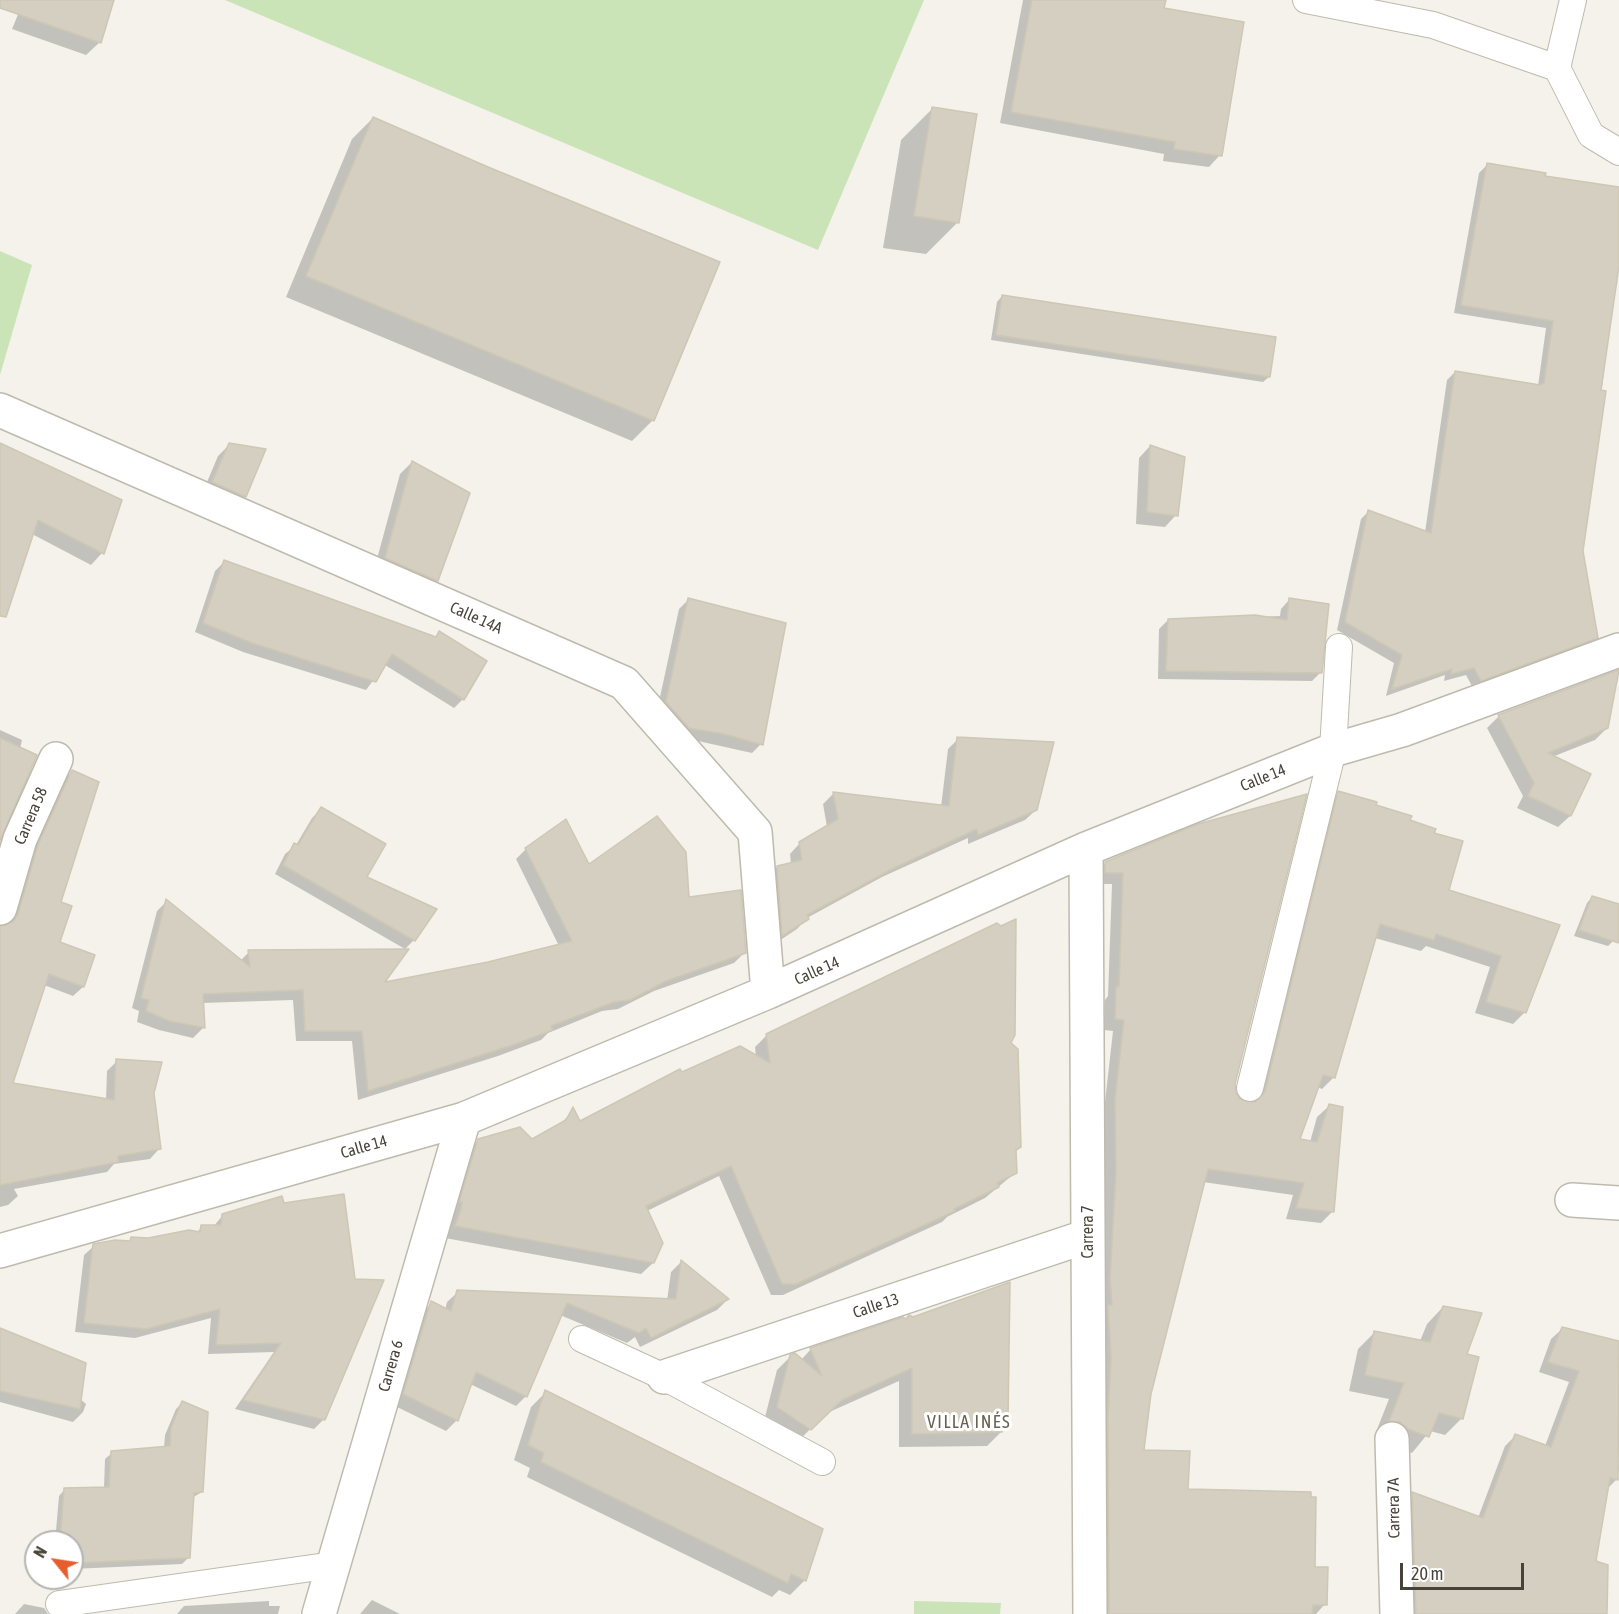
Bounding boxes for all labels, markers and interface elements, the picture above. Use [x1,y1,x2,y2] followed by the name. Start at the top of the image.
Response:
[447,598,505,638] street label: Calle 14A
[1237,760,1289,796] street label: Calle 14
[10,784,52,848] street label: Carrera 58
[791,953,843,989] street label: Calle 14
[339,1131,389,1163] street label: Calle 14
[1078,1206,1098,1258] street label: Carrera 7
[850,1290,902,1322] street label: Calle 13
[374,1338,408,1394] street label: Carrera 6
[927,1411,1011,1433] district label: VILLA INÉS
[1384,1477,1404,1539] street label: Carrera 7A
[24,1530,84,1590] north arrow
[30,1543,50,1561] text: N
[1403,1551,1528,1589] scale bar
[1411,1563,1443,1584] text: 20 m

